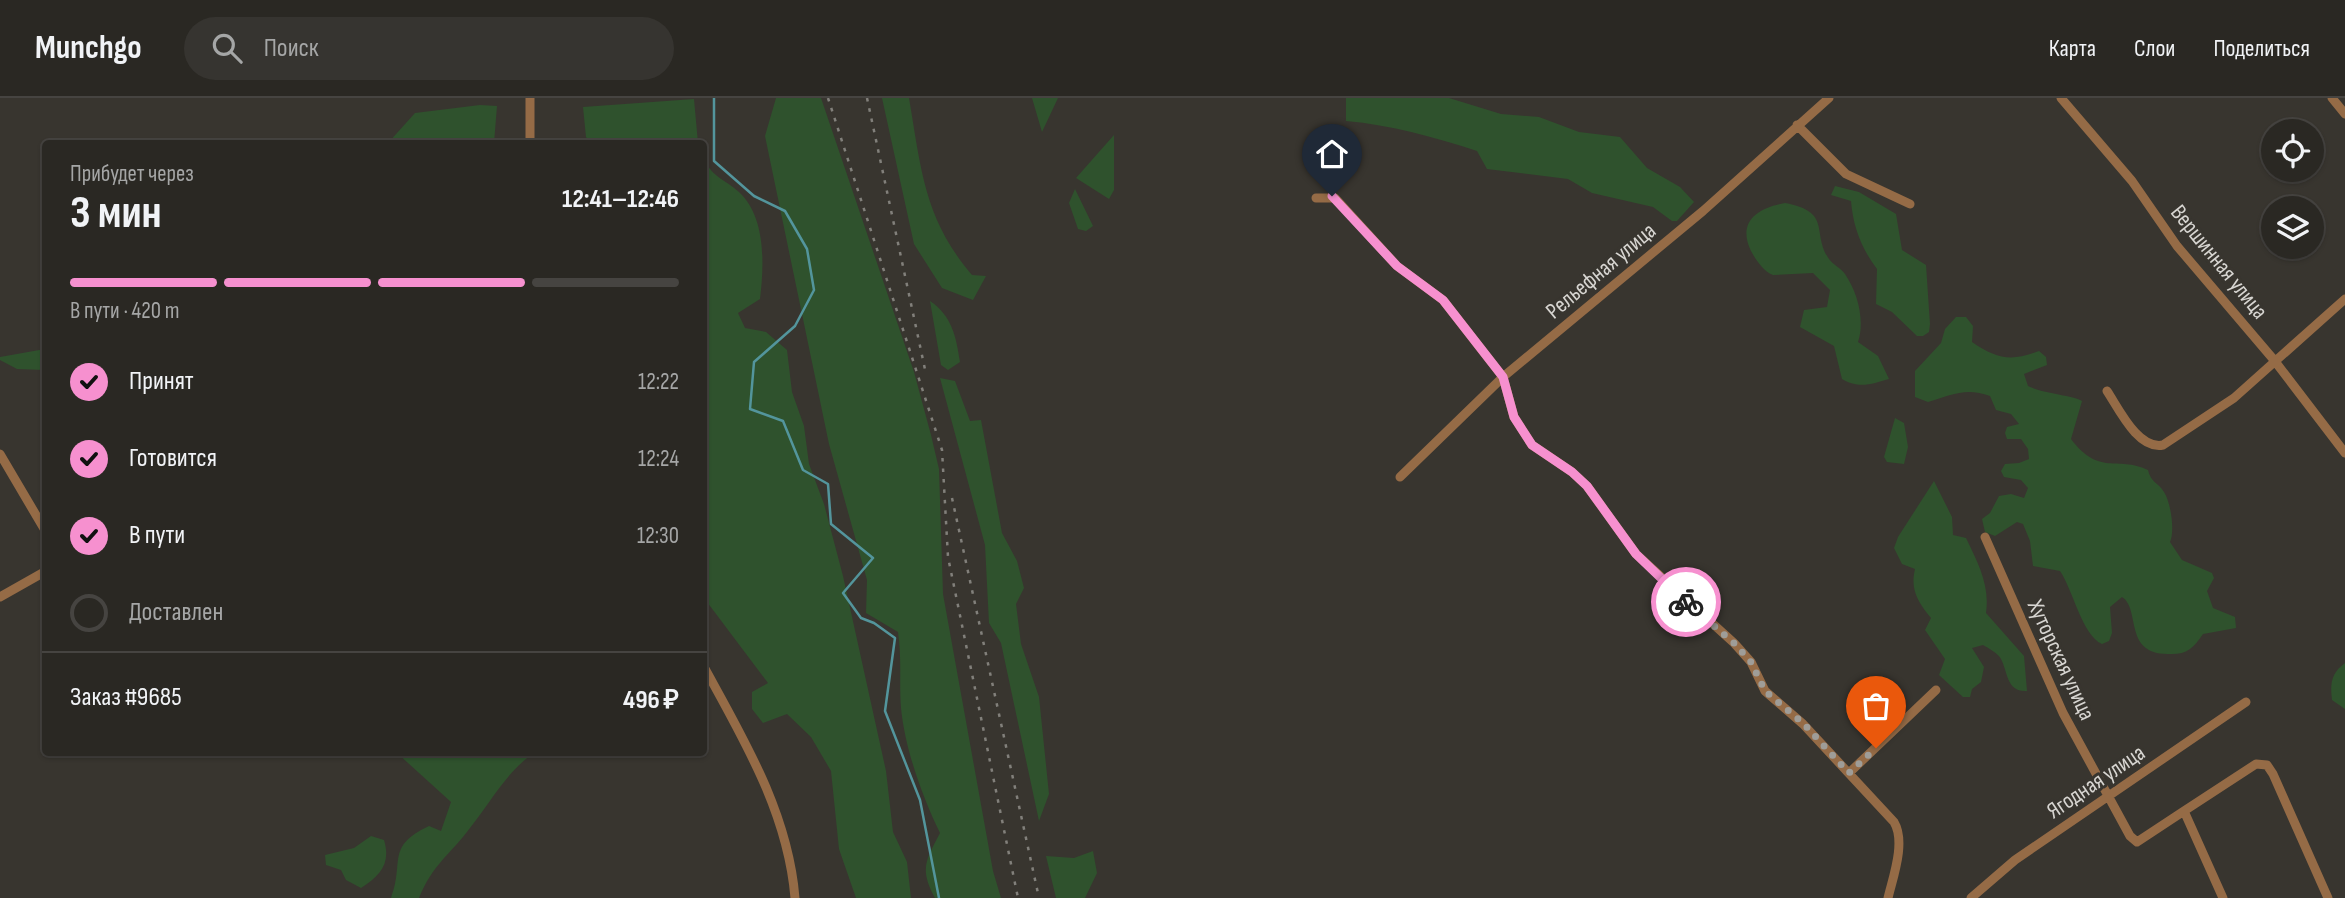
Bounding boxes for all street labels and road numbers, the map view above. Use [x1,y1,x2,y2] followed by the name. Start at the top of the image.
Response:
[2164,199,2274,325] street label: Вершинная улица
[1540,217,1662,325] street label: Рельефная улица
[2020,594,2101,725] street label: Хуторская улица
[2041,739,2151,825] street label: Ягодная улица

